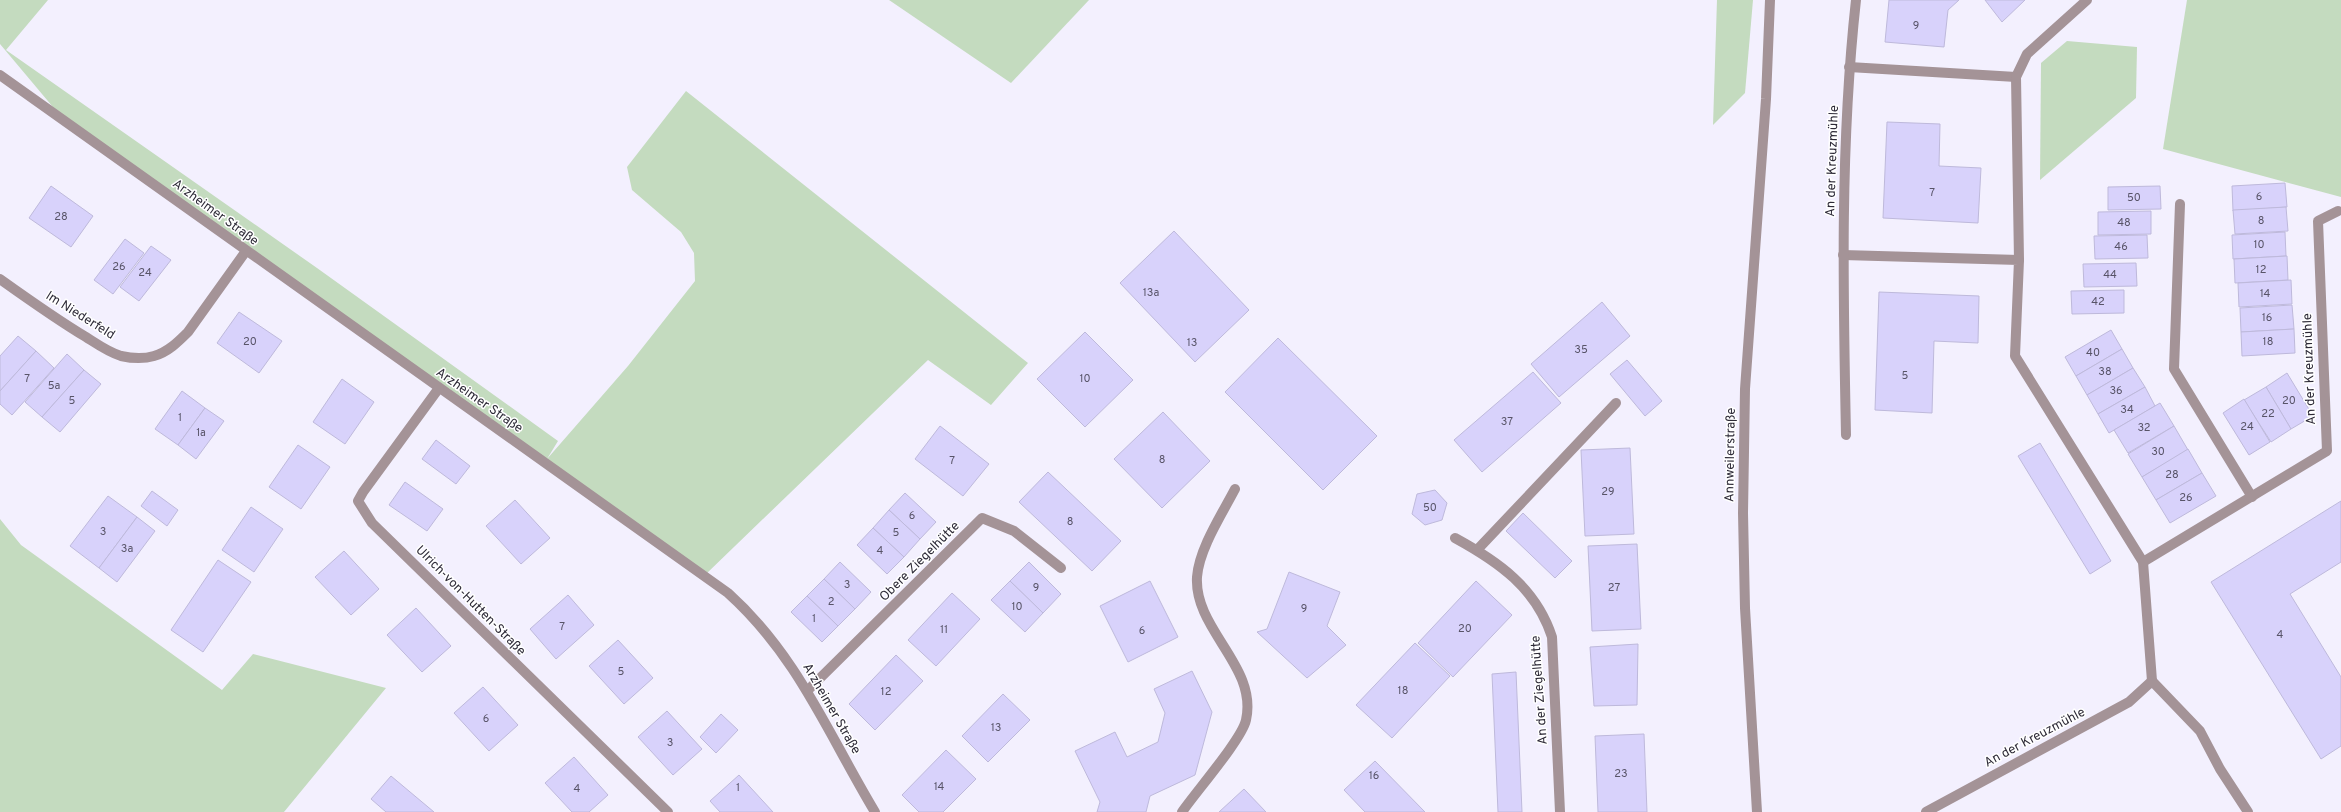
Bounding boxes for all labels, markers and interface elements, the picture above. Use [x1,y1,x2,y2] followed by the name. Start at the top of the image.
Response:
[1913,19,1919,33] house number: 9
[1823,105,1843,217] street label: An der Kreuzmühle
[169,176,261,250] street label: Arzheimer Straße
[1929,186,1935,200] house number: 7
[2256,190,2262,204] house number: 6
[2127,191,2141,205] house number: 50
[54,210,68,224] house number: 28
[2258,214,2264,228] house number: 8
[2117,216,2131,230] house number: 48
[2253,238,2265,252] house number: 10
[2114,240,2128,254] house number: 46
[112,260,126,274] house number: 26
[2256,263,2266,277] house number: 12
[138,266,152,280] house number: 24
[2103,268,2117,282] house number: 44
[1143,286,1160,300] house number: 13a
[2260,287,2271,301] house number: 14
[42,288,118,344] street label: Im Niederfeld
[2091,295,2105,309] house number: 42
[2262,311,2272,325] house number: 16
[2300,313,2320,425] street label: An der Kreuzmühle
[243,335,257,349] house number: 20
[2263,335,2273,349] house number: 18
[1187,336,1197,350] house number: 13
[1574,343,1588,357] house number: 35
[2086,346,2100,360] house number: 40
[432,365,526,437] street label: Arzheimer Straße
[2098,365,2112,379] house number: 38
[1902,369,1909,383] house number: 5
[24,372,30,386] house number: 7
[1079,372,1091,386] house number: 10
[48,379,61,393] house number: 5a
[2109,384,2123,398] house number: 36
[69,394,76,408] house number: 5
[2282,394,2296,408] house number: 20
[2120,403,2134,417] house number: 34
[2261,407,2275,421] house number: 22
[1722,408,1740,502] street label: Annweilerstraße
[178,411,182,425] house number: 1
[1501,415,1513,429] house number: 37
[2240,420,2254,434] house number: 24
[2137,421,2151,435] house number: 32
[196,426,206,440] house number: 1a
[2151,445,2165,459] house number: 30
[1159,453,1165,467] house number: 8
[949,454,955,468] house number: 7
[2165,468,2179,482] house number: 28
[1601,485,1615,499] house number: 29
[2179,491,2193,505] house number: 26
[1423,501,1437,515] house number: 50
[909,509,915,523] house number: 6
[1067,515,1073,529] house number: 8
[877,519,963,605] street label: Obere Ziegelhütte
[100,525,106,539] house number: 3
[893,526,900,540] house number: 5
[121,542,133,556] house number: 3a
[412,543,528,659] street label: Ulrich-von-Hutten-Straße
[877,544,884,558] house number: 4
[844,578,850,592] house number: 3
[1033,581,1039,595] house number: 9
[1608,581,1620,595] house number: 27
[828,595,834,609] house number: 2
[1011,600,1023,614] house number: 10
[1301,602,1307,616] house number: 9
[812,612,816,626] house number: 1
[559,620,565,634] house number: 7
[1458,622,1472,636] house number: 20
[940,623,948,637] house number: 11
[1139,624,1145,638] house number: 6
[2277,628,2284,642] house number: 4
[1528,635,1552,745] street label: An der Ziegelhütte
[798,661,864,757] street label: Arzheimer Straße
[618,665,625,679] house number: 5
[1398,684,1408,698] house number: 18
[881,685,891,699] house number: 12
[1982,705,2088,771] street label: An der Kreuzmühle
[483,712,489,726] house number: 6
[991,721,1001,735] house number: 13
[667,736,673,750] house number: 3
[1614,767,1628,781] house number: 23
[1369,769,1379,783] house number: 16
[934,780,945,794] house number: 14
[736,781,740,795] house number: 1
[574,782,581,796] house number: 4

